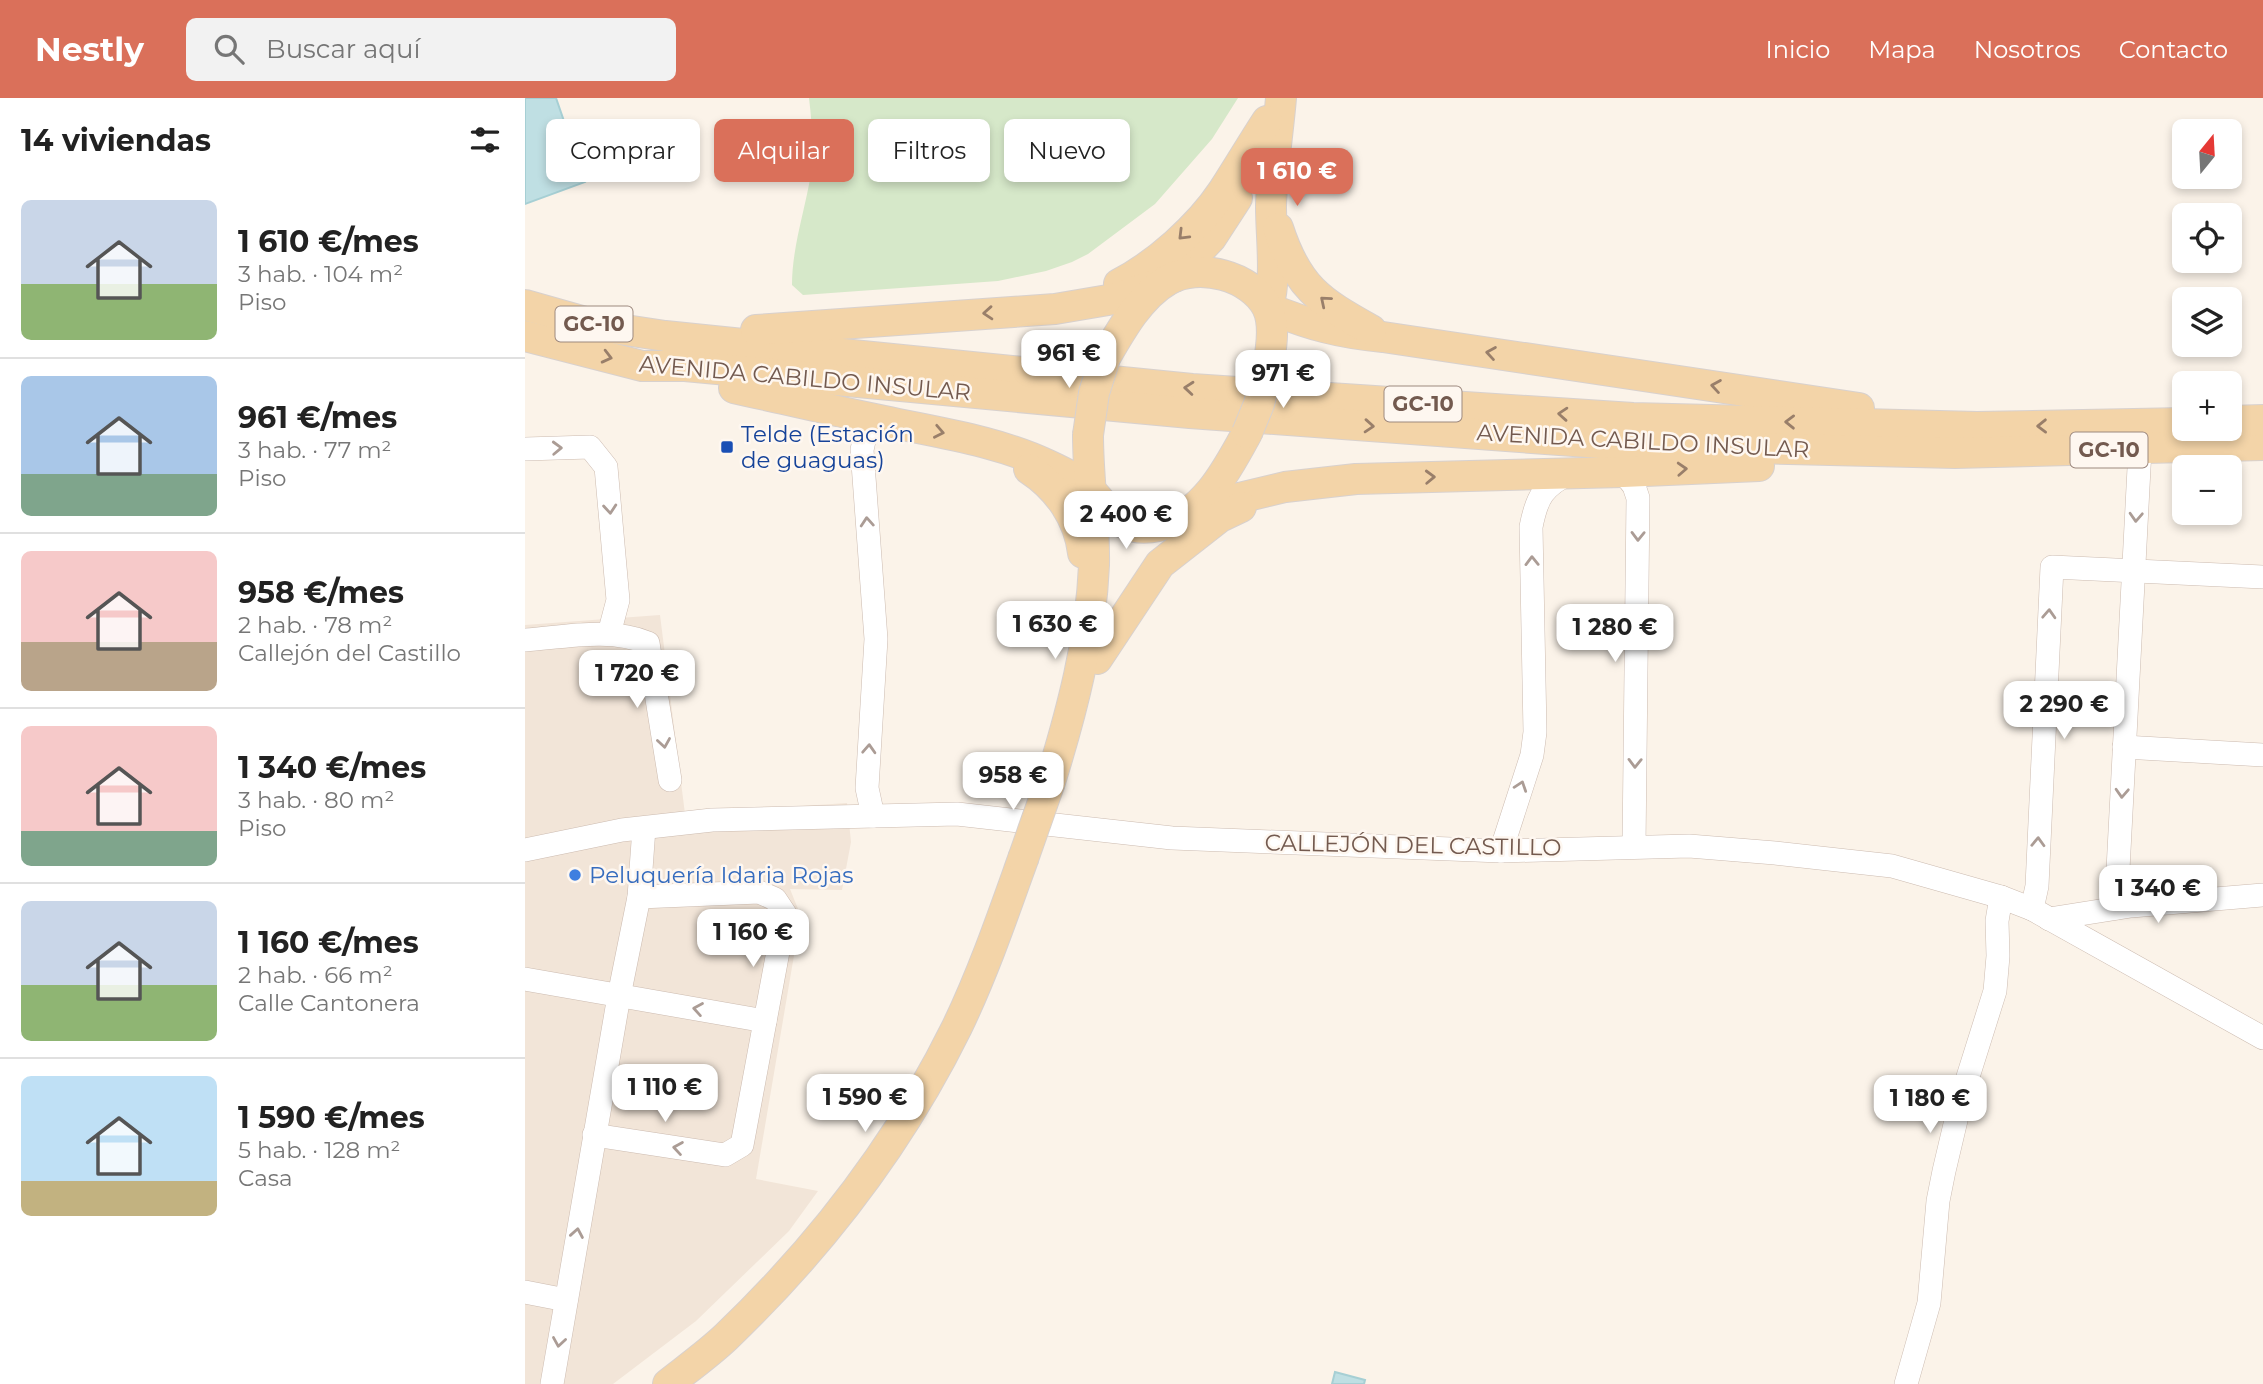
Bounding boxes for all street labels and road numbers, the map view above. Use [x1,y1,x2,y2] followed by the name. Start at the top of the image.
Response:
[556,306,633,342] road number: GC-10
[638,350,972,406] street label: AVENIDA CABILDO INSULAR
[1385,386,1461,422] road number: GC-10
[1476,418,1810,464] street label: AVENIDA CABILDO INSULAR
[2071,432,2147,468] road number: GC-10
[1264,828,1562,862] street label: CALLEJÓN DEL CASTILLO

